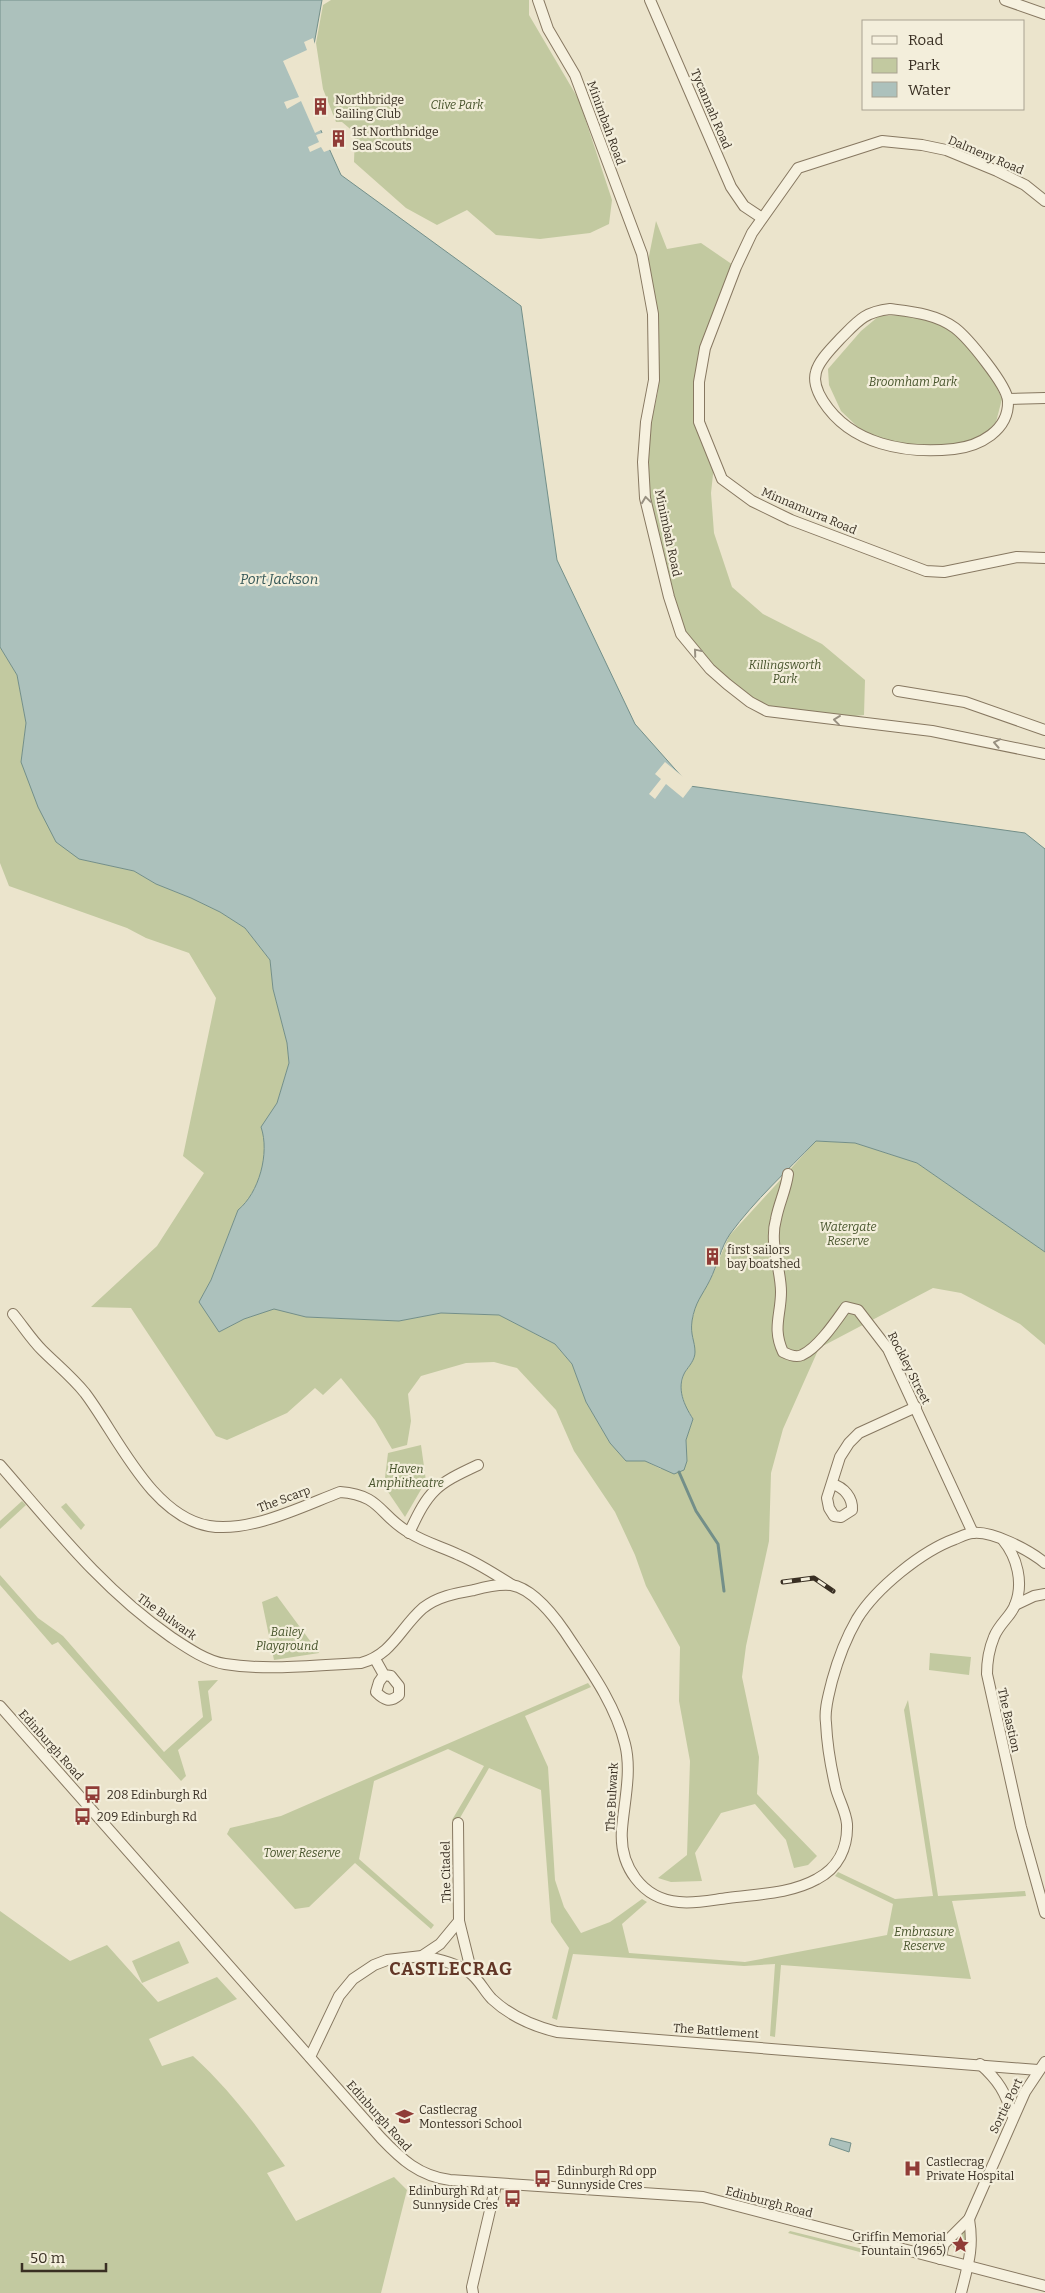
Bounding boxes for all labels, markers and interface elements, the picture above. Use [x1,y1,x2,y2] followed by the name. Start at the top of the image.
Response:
[862,20,1025,110] legend
[908,31,943,49] text: Road
[908,56,940,74] text: Park
[688,67,734,151] street label: Tycannah Road
[584,79,628,167] street label: Minimbah Road
[908,81,951,99] text: Water
[335,93,404,121] place label: Northbridge Sailing Club
[311,97,331,117] building icon: Northbridge Sailing Club
[431,98,484,112] park label: Clive Park
[352,125,438,153] place label: 1st Northbridge Sea Scouts
[328,129,348,149] building icon: 1st Northbridge Sea Scouts
[946,133,1026,177] street label: Dalmeny Road
[869,375,958,389] park label: Broomham Park
[759,485,859,537] street label: Minnamurra Road
[652,488,684,578] street label: Minimbah Road
[641,496,652,504] one-way arrow
[240,571,318,588] water label: Port Jackson
[693,649,702,658] one-way arrow
[749,658,821,686] park label: Killingsworth Park
[832,715,840,726] one-way arrow
[993,738,1002,749] one-way arrow
[820,1220,876,1248] park label: Watergate Reserve
[727,1243,800,1271] place label: first sailors bay boatshed
[703,1247,723,1267] building icon: first sailors bay boatshed
[885,1329,934,1407] street label: Rockley Street
[367,1462,444,1490] park label: Haven Amphitheatre
[256,1483,312,1515] street label: The Scarp
[135,1591,199,1643] street label: The Bulwark
[256,1625,318,1653] park label: Bailey Playground
[995,1687,1023,1754] street label: The Bastion
[16,1707,86,1783] street label: Edinburgh Road
[603,1762,621,1832] street label: The Bulwark
[83,1785,103,1805] bus stop icon: 208 Edinburgh Rd
[107,1788,207,1802] place label: 208 Edinburgh Rd
[73,1807,93,1827] bus stop icon: 209 Edinburgh Rd
[97,1810,197,1824] place label: 209 Edinburgh Rd
[438,1840,454,1903] street label: The Citadel
[263,1846,341,1860] park label: Tower Reserve
[894,1925,954,1953] park label: Embrasure Reserve
[389,1958,513,1980] district label: CASTLECRAG
[673,2021,760,2041] street label: The Battlement
[987,2076,1026,2136] street label: Sortie Port
[344,2078,414,2154] street label: Edinburgh Road
[419,2103,522,2131] place label: Castlecrag Montessori School
[395,2107,415,2127] school or university icon: Castlecrag Montessori School
[926,2155,1015,2183] place label: Castlecrag Private Hospital
[902,2159,922,2179] hospital icon: Castlecrag Private Hospital
[557,2164,657,2192] place label: Edinburgh Rd opp Sunnyside Cres
[533,2168,553,2188] bus stop icon: Edinburgh Rd opp Sunnyside Cres
[409,2184,499,2212] place label: Edinburgh Rd at Sunnyside Cres
[724,2184,814,2220] street label: Edinburgh Road
[502,2188,522,2208] bus stop icon: Edinburgh Rd at Sunnyside Cres
[852,2230,947,2258] place label: Griffin Memorial Fountain (1965)
[950,2234,970,2254] place icon: Griffin Memorial Fountain (1965)
[22,2240,106,2272] scale bar
[30,2249,66,2267] text: 50 m

